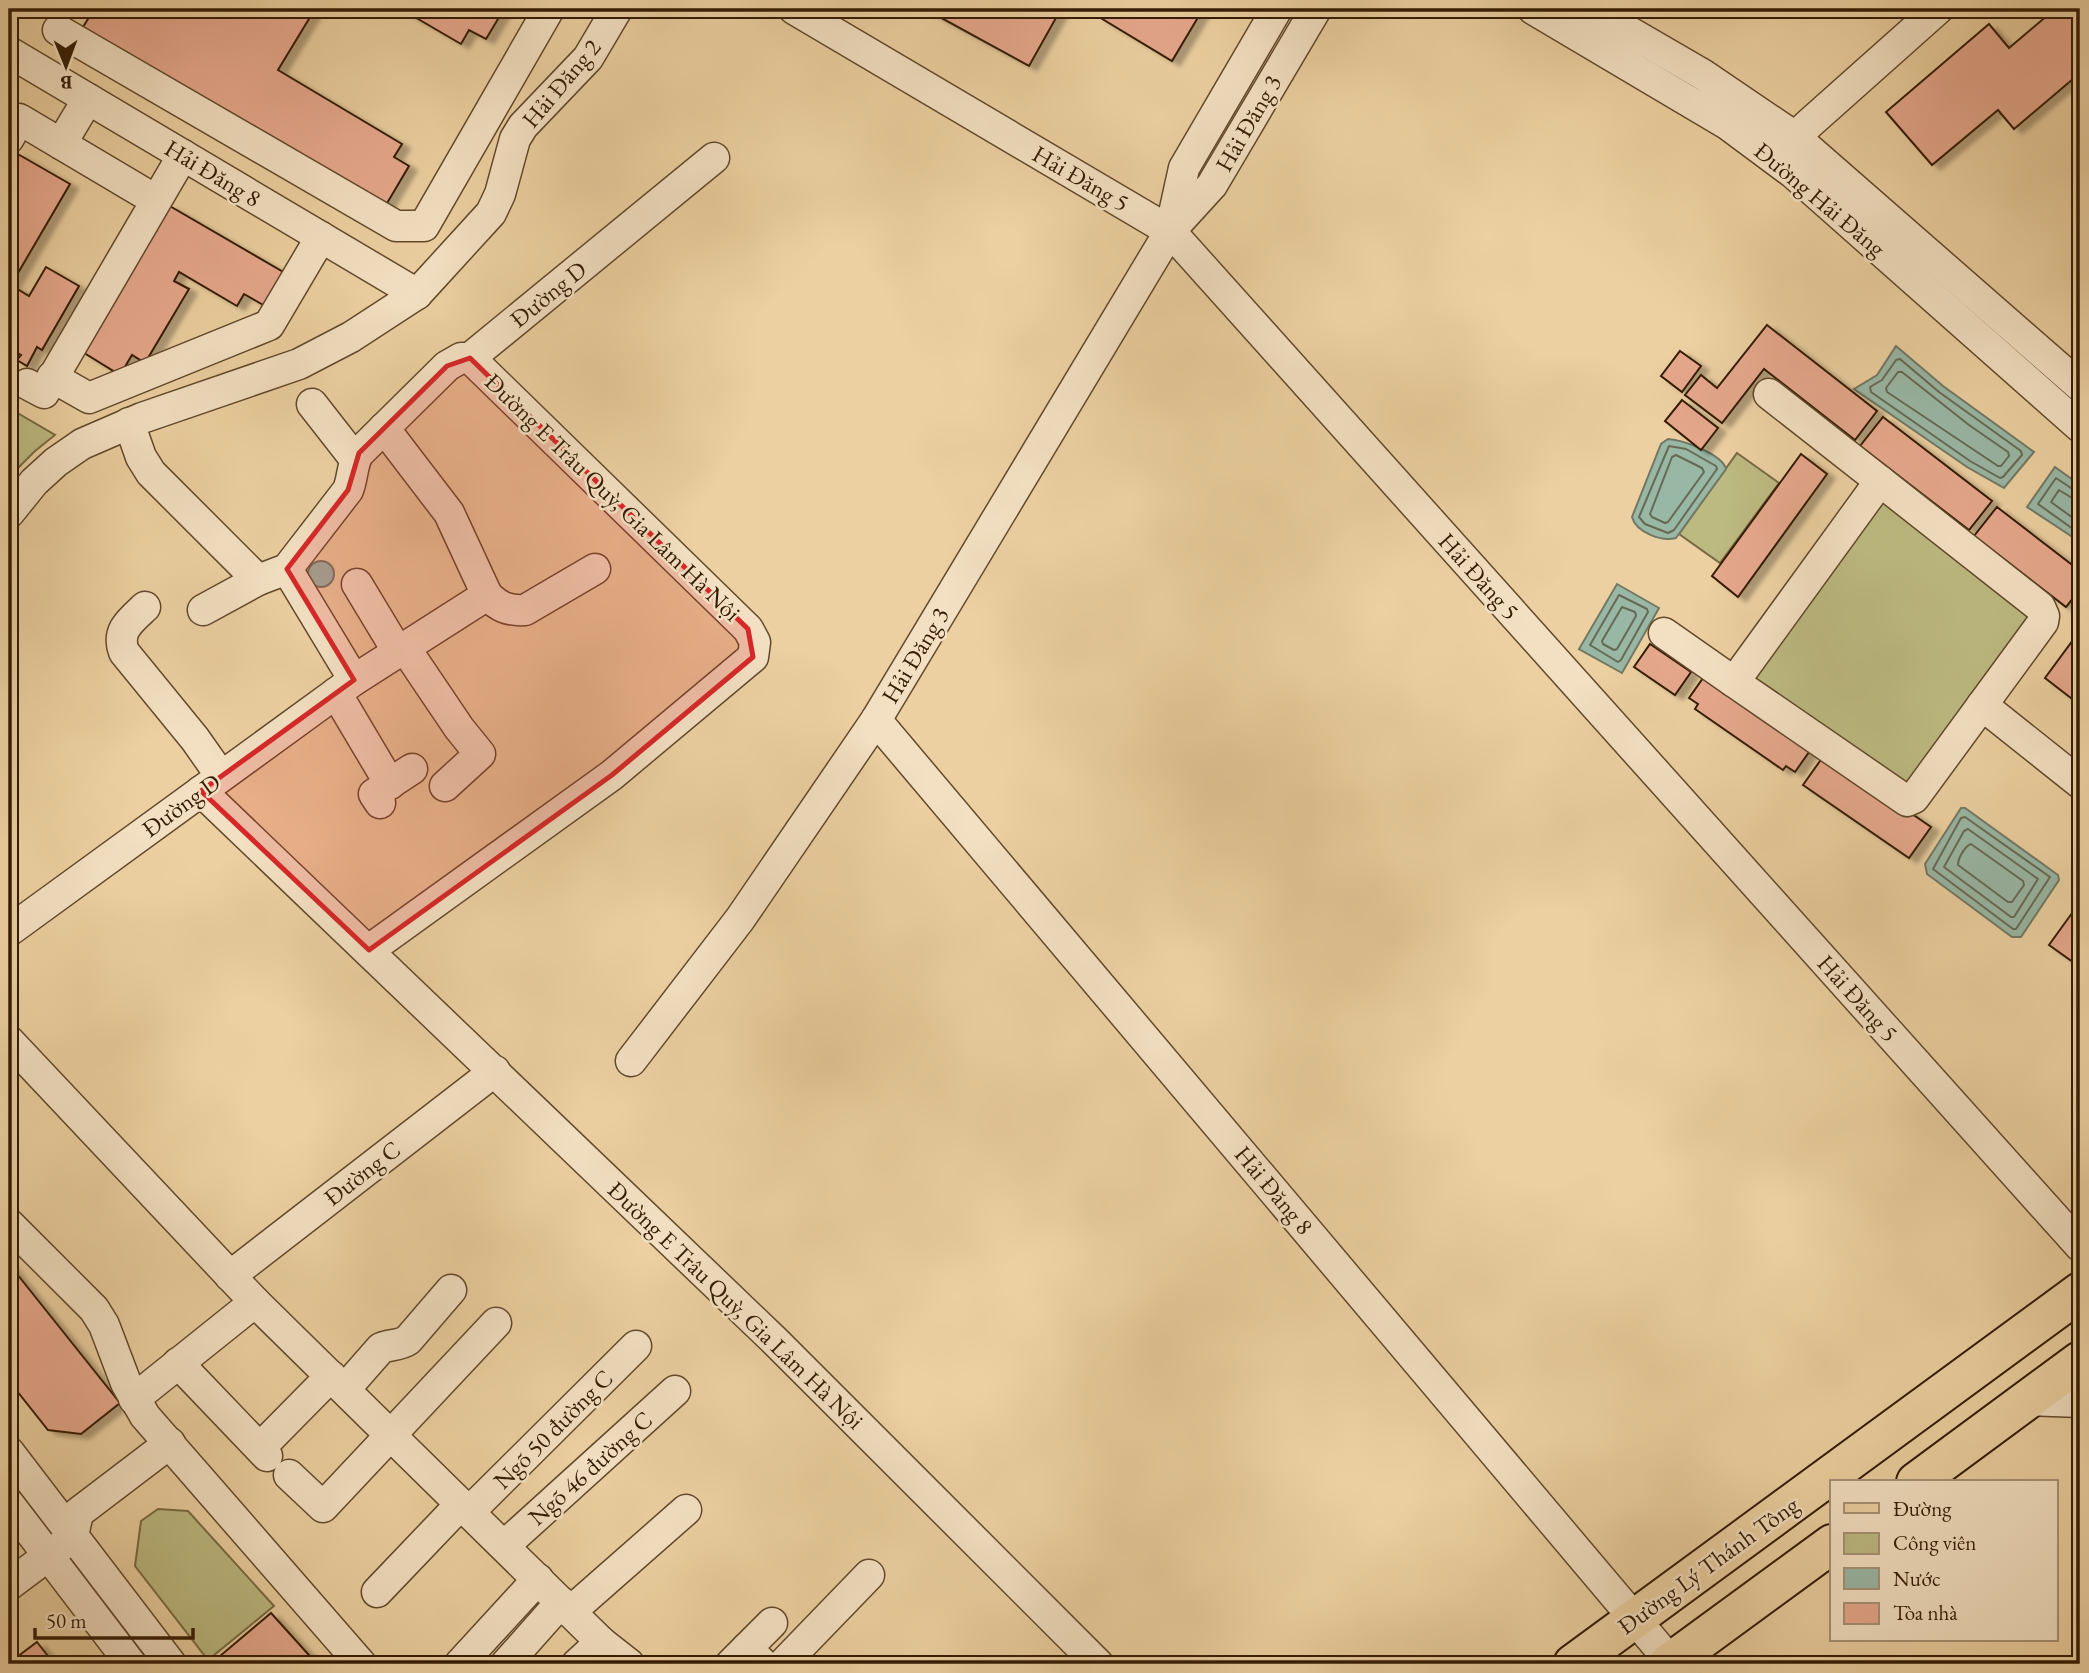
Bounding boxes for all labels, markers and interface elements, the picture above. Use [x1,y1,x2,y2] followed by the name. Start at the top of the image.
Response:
[32,32,102,102] north arrow
[515,32,608,134] street label: Hải Đăng 2
[1208,69,1288,177] street label: Hải Đăng 3
[60,70,72,95] text: B
[159,132,267,214] street label: Hải Đăng 8
[1748,135,1892,263] street label: Đường Hải Đăng
[1027,138,1135,218] street label: Hải Đăng 5
[503,254,593,334] street label: Đường D
[478,366,748,628] street label: Đường E Trâu Quỳ, Gia Lâm Hà Nội
[1432,526,1526,626] street label: Hải Đăng 5
[874,601,956,709] street label: Hải Đăng 3
[136,766,226,844] street label: Đường D
[1811,948,1905,1048] street label: Hải Đăng 5
[318,1133,406,1213] street label: Đường C
[1228,1139,1320,1241] street label: Hải Đăng 8
[601,1174,871,1436] street label: Đường E Trâu Quỳ, Gia Lâm Hà Nội
[487,1363,619,1495] street label: Ngõ 50 đường C
[521,1404,659,1532] street label: Ngõ 46 đường C
[1830,1480,2058,1642] legend
[1611,1489,1805,1641] street label: Đường Lý Thánh Tông
[1893,1495,1952,1522] text: Đường
[1893,1529,1976,1556] text: Công viên
[1893,1565,1941,1592] text: Nước
[35,1596,192,1640] scale bar
[1893,1599,1958,1626] text: Tòa nhà
[46,1607,87,1634] text: 50 m

